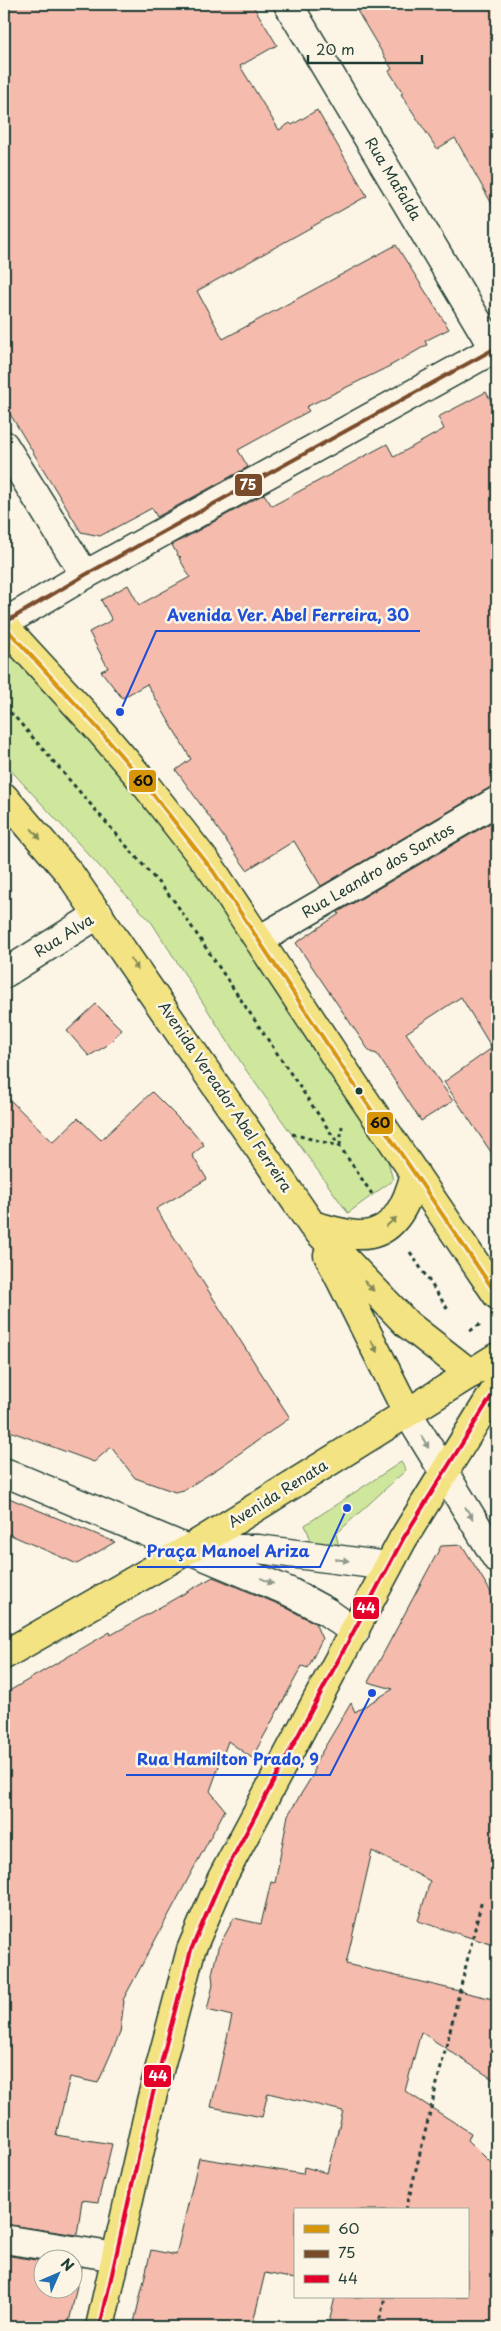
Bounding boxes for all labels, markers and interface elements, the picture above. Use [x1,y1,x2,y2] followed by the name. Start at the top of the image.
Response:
[308,32,422,64] scale bar
[316,37,355,60] text: 20 m
[360,132,429,225] street label: Rua Mafalda
[234,473,263,497] line badge: 75
[240,474,256,495] text: 75
[156,600,420,631] callout: Avenida Ver. Abel Ferreira, 30
[166,602,409,626] text: Avenida Ver. Abel Ferreira, 30
[128,769,157,793] line badge: 60
[133,770,153,791] text: 60
[297,816,458,923] street label: Rua Leandro dos Santos
[30,828,41,840] one-way arrow
[29,907,98,962] street label: Rua Alva
[129,957,139,970] one-way arrow
[154,996,299,1197] street label: Avenida Vereador Abel Ferreira
[354,1086,364,1096] unlabelled marker
[366,1111,394,1135] line badge: 60
[370,1112,390,1133] text: 60
[384,1216,397,1227] one-way arrow
[363,1280,375,1292] one-way arrow
[370,1339,378,1353] one-way arrow
[421,1436,430,1449] one-way arrow
[223,1453,332,1533] street label: Avenida Renata
[465,1507,474,1520] one-way arrow
[137,1536,320,1567] callout: Praça Manoel Ariza
[146,1538,310,1562] text: Praça Manoel Ariza
[335,1556,351,1564] one-way arrow
[260,1578,274,1586] one-way arrow
[352,1596,380,1620] line badge: 44
[356,1597,376,1618] text: 44
[126,1744,330,1775] callout: Rua Hamilton Prado, 9
[137,1746,319,1770] text: Rua Hamilton Prado, 9
[143,2064,172,2088] line badge: 44
[148,2065,168,2086] text: 44
[294,2208,468,2298] legend
[338,2216,360,2239] text: 60
[338,2240,356,2263] text: 75
[32,2248,82,2298] north arrow
[56,2253,79,2276] text: N
[338,2266,358,2289] text: 44

